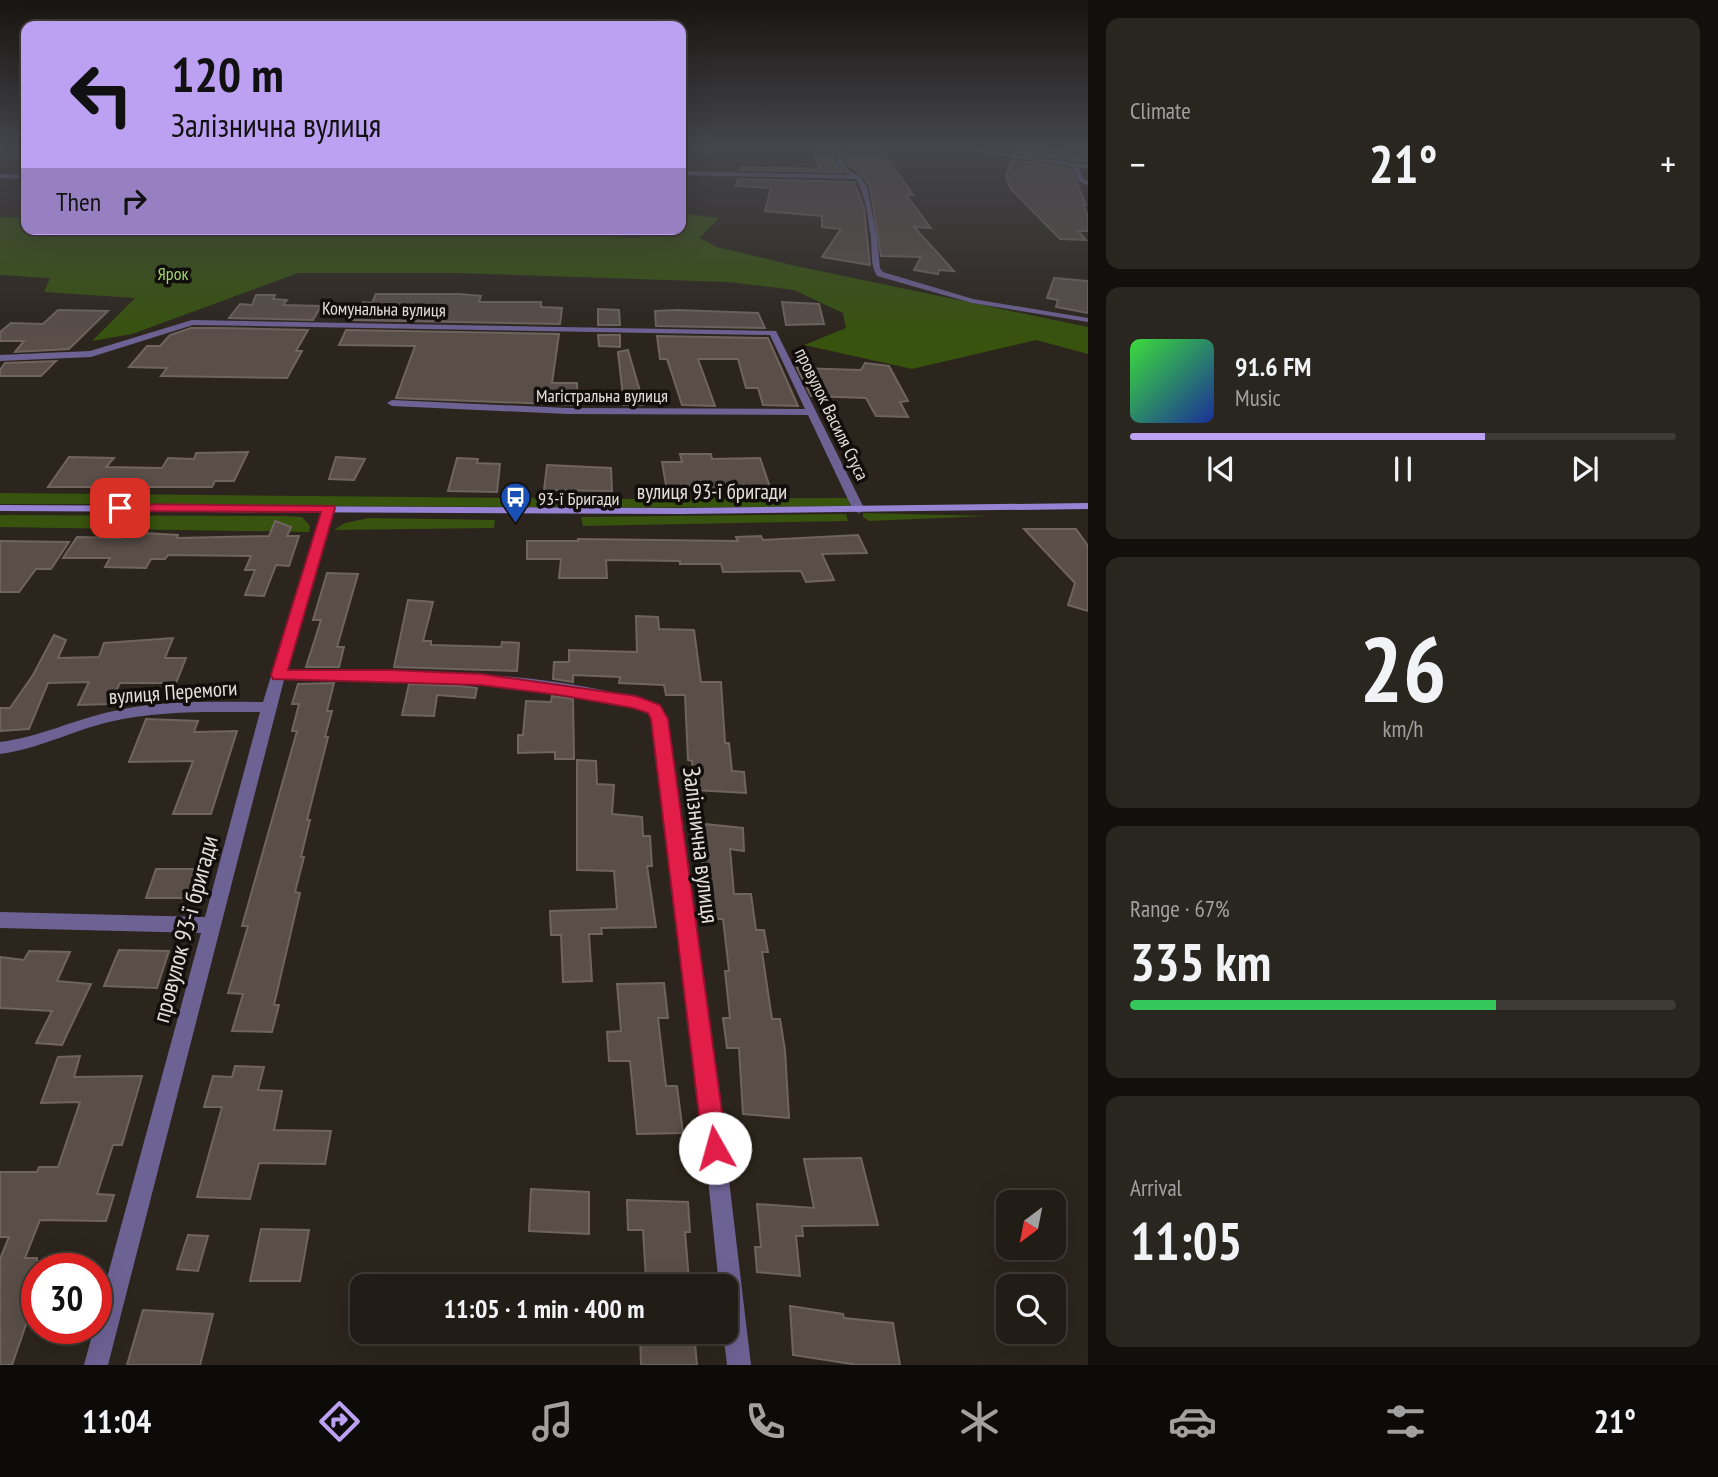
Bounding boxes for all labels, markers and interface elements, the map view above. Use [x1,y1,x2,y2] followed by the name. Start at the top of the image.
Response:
[171,42,284,106] text: 120 m
[56,49,147,140] icon: left
[1130,96,1191,125] text: Climate
[171,104,381,146] text: Залізнична вулиця
[1369,130,1437,197] text: 21°
[1130,139,1146,188] text: −
[1660,139,1676,188] text: +
[115,182,153,220] icon: right
[56,185,101,218] text: Then
[158,262,188,285] park label: Ярок
[322,296,446,322] street label: Комунальна вулиця
[790,344,874,484] street label: провулок Василя Стуса
[1235,350,1311,383] text: 91.6 FM
[1235,383,1281,412] text: Music
[536,384,668,407] street label: Магістральна вулиця
[1202,450,1240,488] icon: previous
[1384,450,1422,488] icon: pause
[1566,450,1604,488] icon: next
[90,478,150,538] pin
[637,478,787,505] street label: вулиця 93-ї бригади
[498,481,532,525] bus stop icon: 93-ї Бригади
[538,487,620,510] place label: 93-ї Бригади
[101,489,139,527] icon: arrive
[1360,609,1447,727] text: 26
[108,674,238,710] street label: вулиця Перемоги
[1383,714,1423,743] text: km/h
[676,765,726,925] street label: Залізнична вулиця
[145,832,225,1026] street label: провулок 93-ї бригади
[1130,894,1230,923] text: Range · 67%
[1130,928,1271,995] text: 335 km
[678,1111,752,1185] position arrow
[1130,1173,1182,1202] text: Arrival
[996,1190,1066,1260] north arrow
[996,1190,1066,1344] map controls
[1130,1207,1242,1274] text: 11:05
[21,1253,112,1344] speed limit sign: 30
[996,1274,1066,1344] button: search
[444,1292,644,1325] text: 11:05 · 1 min · 400 m
[315,1397,364,1446] icon: directions
[528,1397,577,1446] icon: music
[741,1397,790,1446] icon: phone
[955,1397,1004,1446] icon: climate
[1168,1397,1217,1446] icon: car
[1381,1397,1430,1446] icon: filters
[82,1400,151,1442] text: 11:04
[1594,1400,1636,1442] text: 21°

